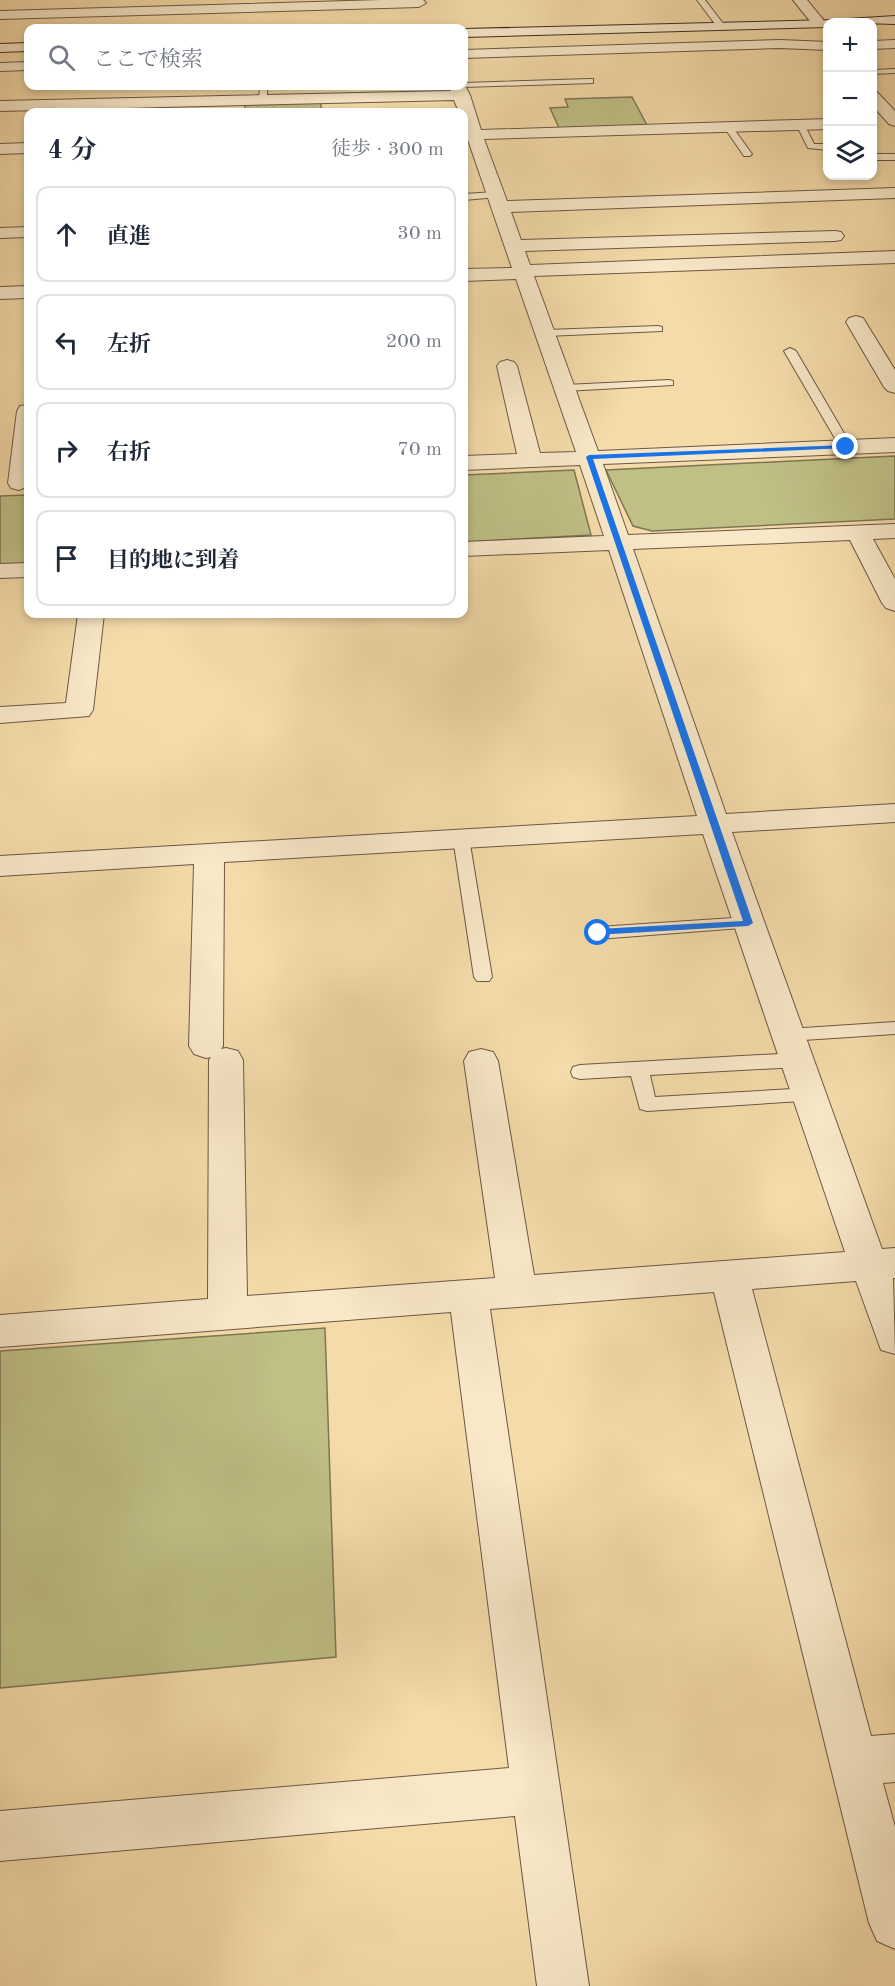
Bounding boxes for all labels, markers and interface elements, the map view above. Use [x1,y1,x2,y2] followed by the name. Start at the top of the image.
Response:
[823,18,877,180] map controls
[823,18,877,72] button: +
[24,24,468,90] search box
[45,41,78,74] icon: search
[93,49,203,71] text: ここで検索
[823,72,877,126] button: −
[823,126,877,180] button: layers
[48,138,96,164] text: 4 分
[331,140,444,160] text: 徒歩 · 300 m
[50,218,83,251] icon: ahead
[397,224,442,244] text: 30 m
[107,226,151,248] text: 直進
[50,326,83,359] icon: left
[386,332,442,352] text: 200 m
[107,334,151,356] text: 左折
[832,433,858,459] route end
[50,434,83,467] icon: right
[397,440,442,460] text: 70 m
[107,442,151,464] text: 右折
[50,542,83,575] icon: arrive
[107,550,239,572] text: 目的地に到着
[584,919,610,945] route start

